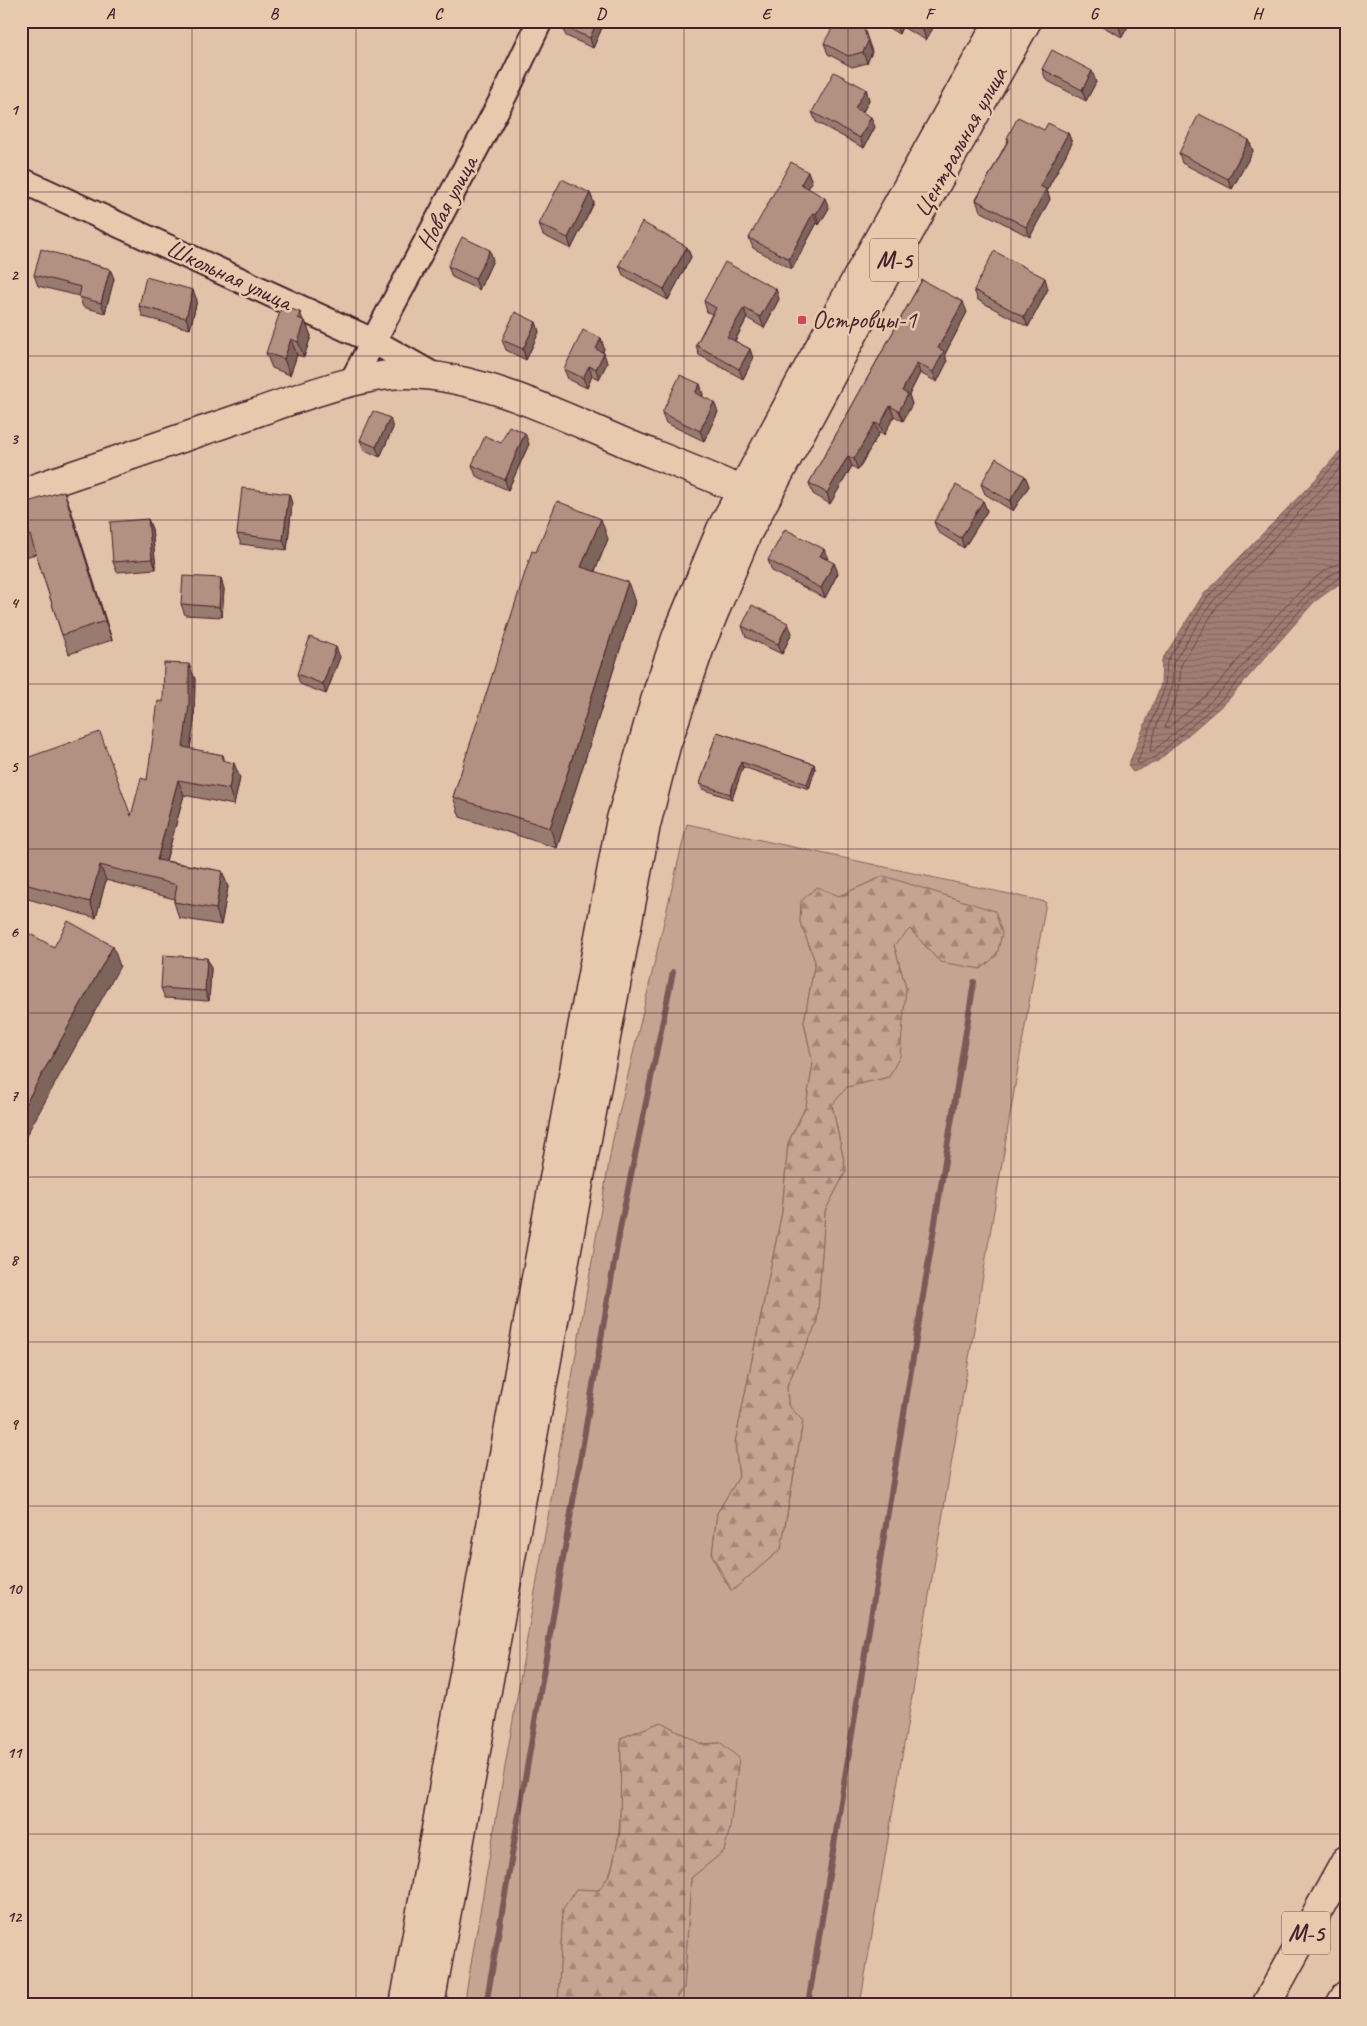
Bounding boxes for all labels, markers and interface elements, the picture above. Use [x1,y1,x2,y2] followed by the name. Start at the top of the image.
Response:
[106,4,116,24] text: A
[270,4,280,24] text: B
[434,4,444,24] text: C
[596,4,607,24] text: D
[762,4,773,24] text: E
[925,4,936,24] text: F
[1090,4,1100,24] text: G
[1252,4,1264,24] text: H
[905,59,1016,223] street label: Центральная улица
[10,100,19,120] text: 1
[409,148,486,256] street label: Новая улица
[161,232,299,319] street label: Школьная улица
[870,238,918,282] road number: М-5
[10,265,19,285] text: 2
[812,304,918,336] place label: Островцы-1
[796,314,808,326] marker: Островцы-1
[10,429,19,449] text: 3
[10,593,19,613] text: 4
[11,757,20,777] text: 5
[10,922,19,942] text: 6
[10,1086,19,1106] text: 7
[10,1250,19,1270] text: 8
[10,1414,19,1434] text: 9
[7,1579,23,1599] text: 10
[7,1743,23,1763] text: 11
[7,1907,23,1927] text: 12
[1282,1912,1330,1955] road number: М-5

